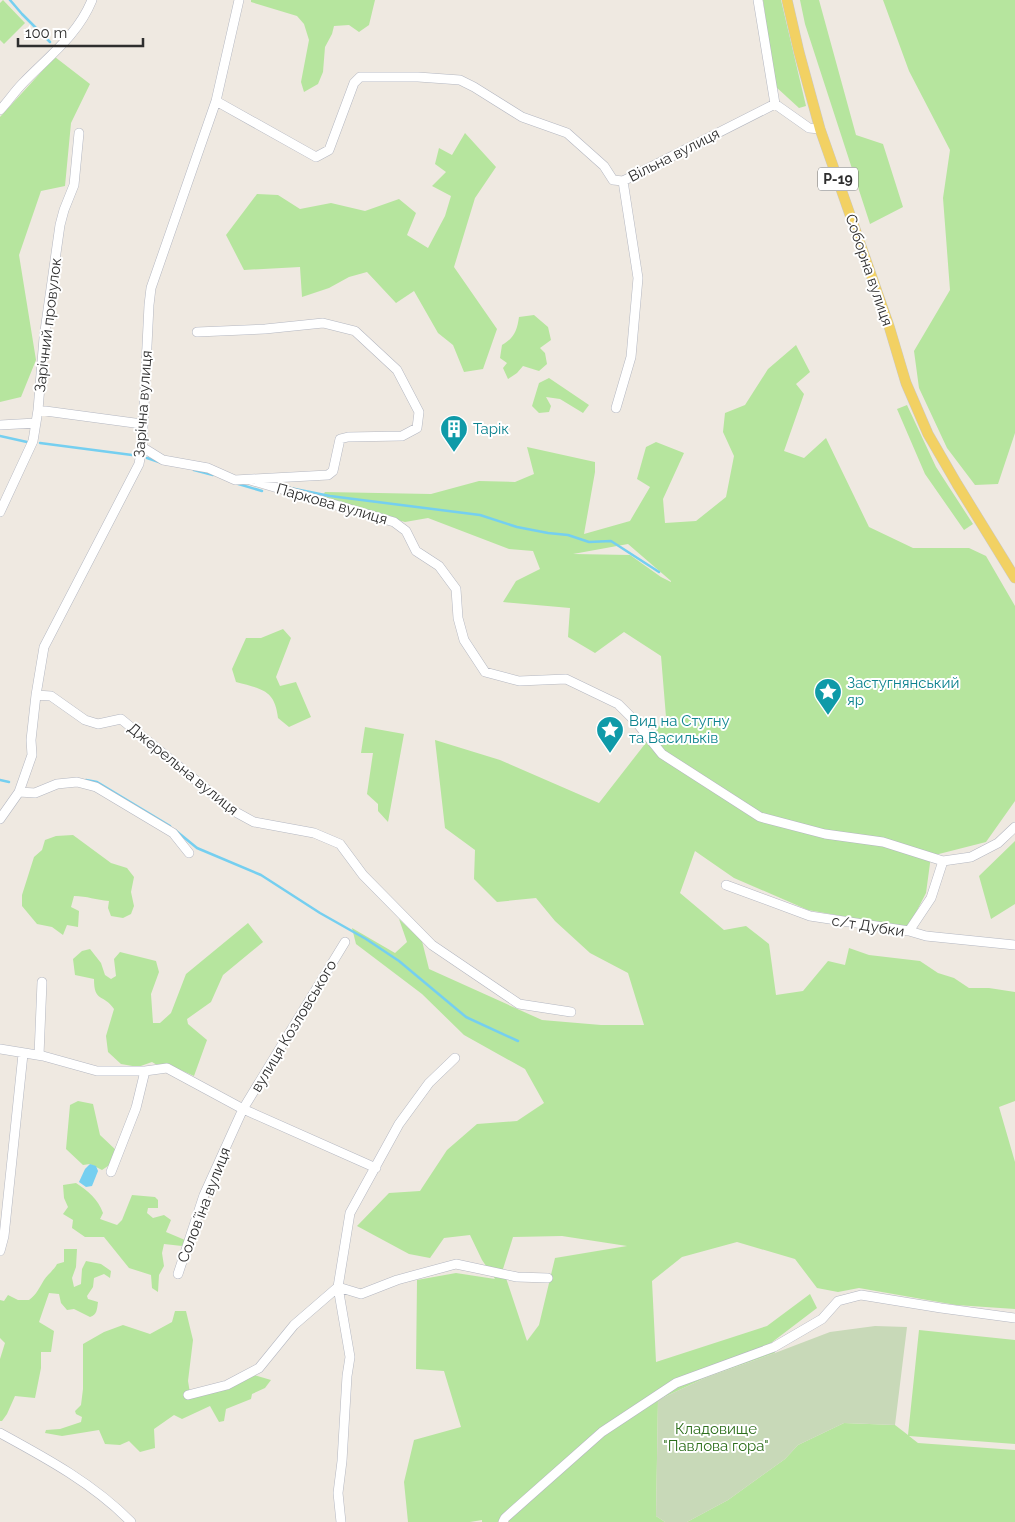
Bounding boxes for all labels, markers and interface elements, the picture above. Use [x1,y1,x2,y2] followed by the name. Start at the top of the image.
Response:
[18,15,142,47] scale bar
[25,24,67,42] text: 100 m
[625,124,723,186] street label: Вільна вулиця
[818,168,858,190] road number: Р-19
[841,212,897,328] street label: Соборна вулиця
[31,257,65,393] street label: Зарічний провулок
[130,350,156,458] street label: Зарічна вулиця
[439,414,469,453] building icon: Тарік
[473,420,509,438] place label: Тарік
[274,480,390,528] street label: Паркова вулиця
[847,674,959,709] place label: Застугнянський яр
[813,677,843,716] place icon: Застугнянський яр
[629,712,730,747] place label: Вид на Стугну та Васильків
[595,715,625,754] place icon: Вид на Стугну та Васильків
[124,719,242,819] street label: Джерельна вулиця
[830,911,906,941] street label: с/т Дубки
[247,957,341,1095] street label: вулиця Козловського
[174,1145,234,1265] street label: Соловʼїна вулиця
[663,1420,769,1455] park label: Кладовище "Павлова гора"

